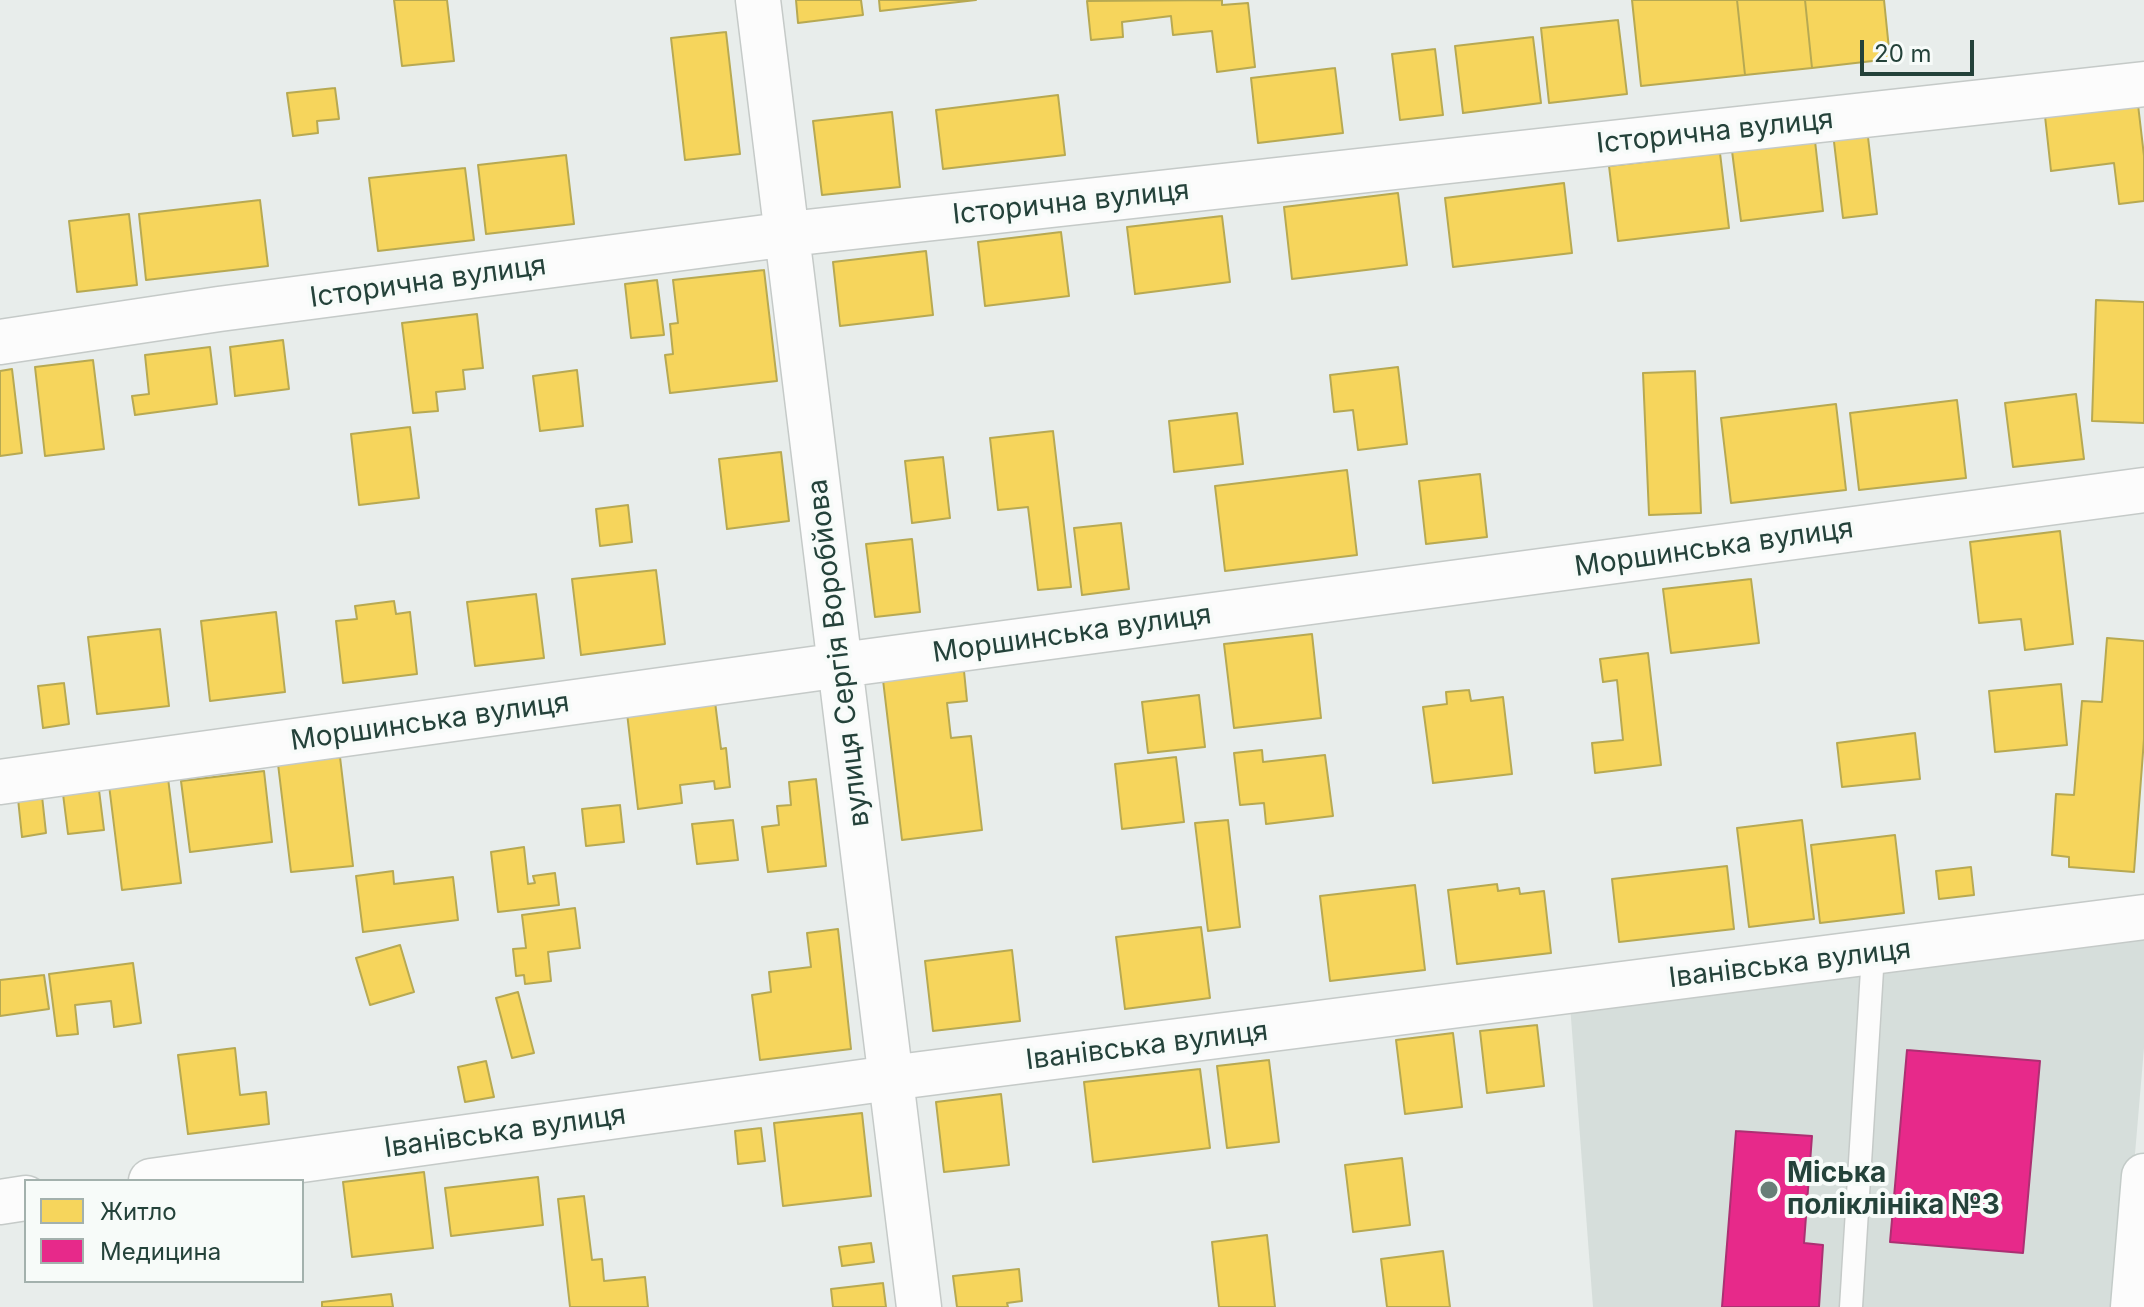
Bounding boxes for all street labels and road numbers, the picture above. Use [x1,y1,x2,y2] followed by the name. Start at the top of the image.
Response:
[1595,103,1835,161] street label: Історична вулиця
[951,174,1191,232] street label: Історична вулиця
[308,249,548,315] street label: Історична вулиця
[801,477,877,829] street label: вулиця Сергія Воробйова
[1573,512,1855,584] street label: Моршинська вулиця
[931,598,1213,670] street label: Моршинська вулиця
[289,686,571,758] street label: Моршинська вулиця
[1667,932,1913,996] street label: Іванівська вулиця
[1024,1014,1270,1078] street label: Іванівська вулиця
[382,1098,628,1166] street label: Іванівська вулиця

